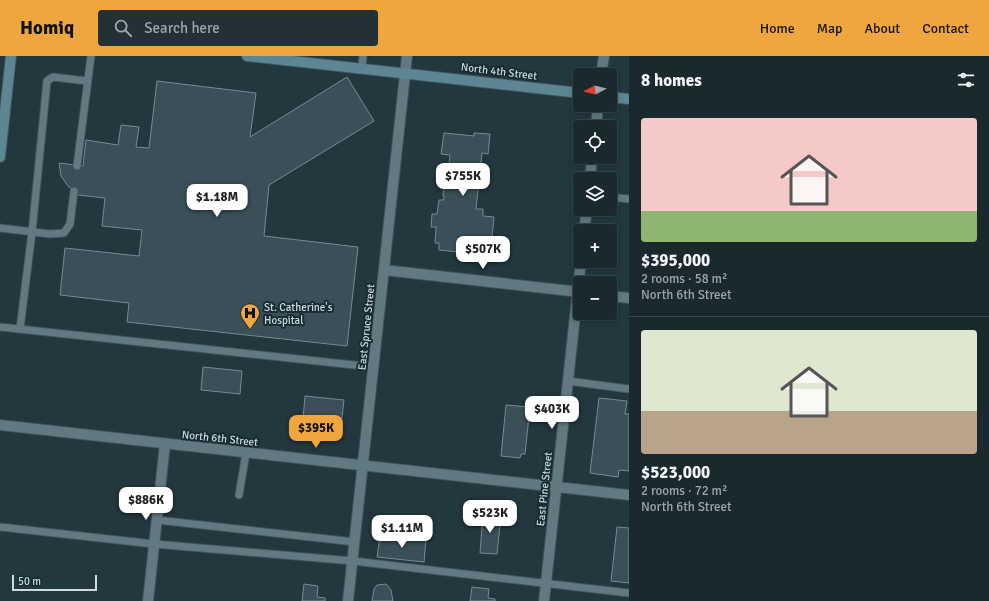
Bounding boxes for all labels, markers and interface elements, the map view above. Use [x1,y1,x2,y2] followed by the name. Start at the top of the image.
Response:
[98,10,378,46] search box
[20,16,74,40] text: Homiq
[112,17,134,39] icon: search
[144,19,220,37] text: Search here
[760,20,795,37] text: Home
[817,20,842,37] text: Map
[864,20,900,37] text: About
[922,20,969,37] text: Contact
[460,60,538,83] street label: North 4th Street
[573,68,617,112] north arrow
[573,68,617,320] map controls
[955,69,977,91] icon: filters
[641,70,702,91] text: 8 homes
[573,120,617,164] button: locate
[773,144,845,216] icon: home
[435,163,491,197] pin: $755K
[445,168,481,184] text: $755K
[573,172,617,216] button: layers
[184,184,250,218] pin: $1.18M
[196,189,238,205] text: $1.18M
[573,224,617,268] button: +
[455,236,511,270] pin: $507K
[465,241,501,257] text: $507K
[641,250,710,271] text: $395,000
[641,271,727,287] text: 2 rooms · 58 m²
[573,276,617,320] button: −
[356,283,377,371] street label: East Spruce Street
[641,287,732,303] text: North 6th Street
[264,301,333,327] place label: St. Catherine's Hospital
[239,302,261,330] hospital icon: St. Catherine's Hospital
[773,356,845,428] icon: home
[524,396,580,430] pin: $403K
[534,401,570,417] text: $403K
[288,415,344,449] pin: $395K
[298,420,334,436] text: $395K
[181,428,259,449] street label: North 6th Street
[534,451,555,527] street label: East Pine Street
[641,462,710,483] text: $523,000
[641,483,727,499] text: 2 rooms · 72 m²
[118,487,174,521] pin: $886K
[128,492,164,508] text: $886K
[641,499,732,515] text: North 6th Street
[462,500,518,534] pin: $523K
[472,505,508,521] text: $523K
[369,515,435,549] pin: $1.11M
[381,520,423,536] text: $1.11M
[12,573,97,592] scale bar
[18,575,41,588] text: 50 m

